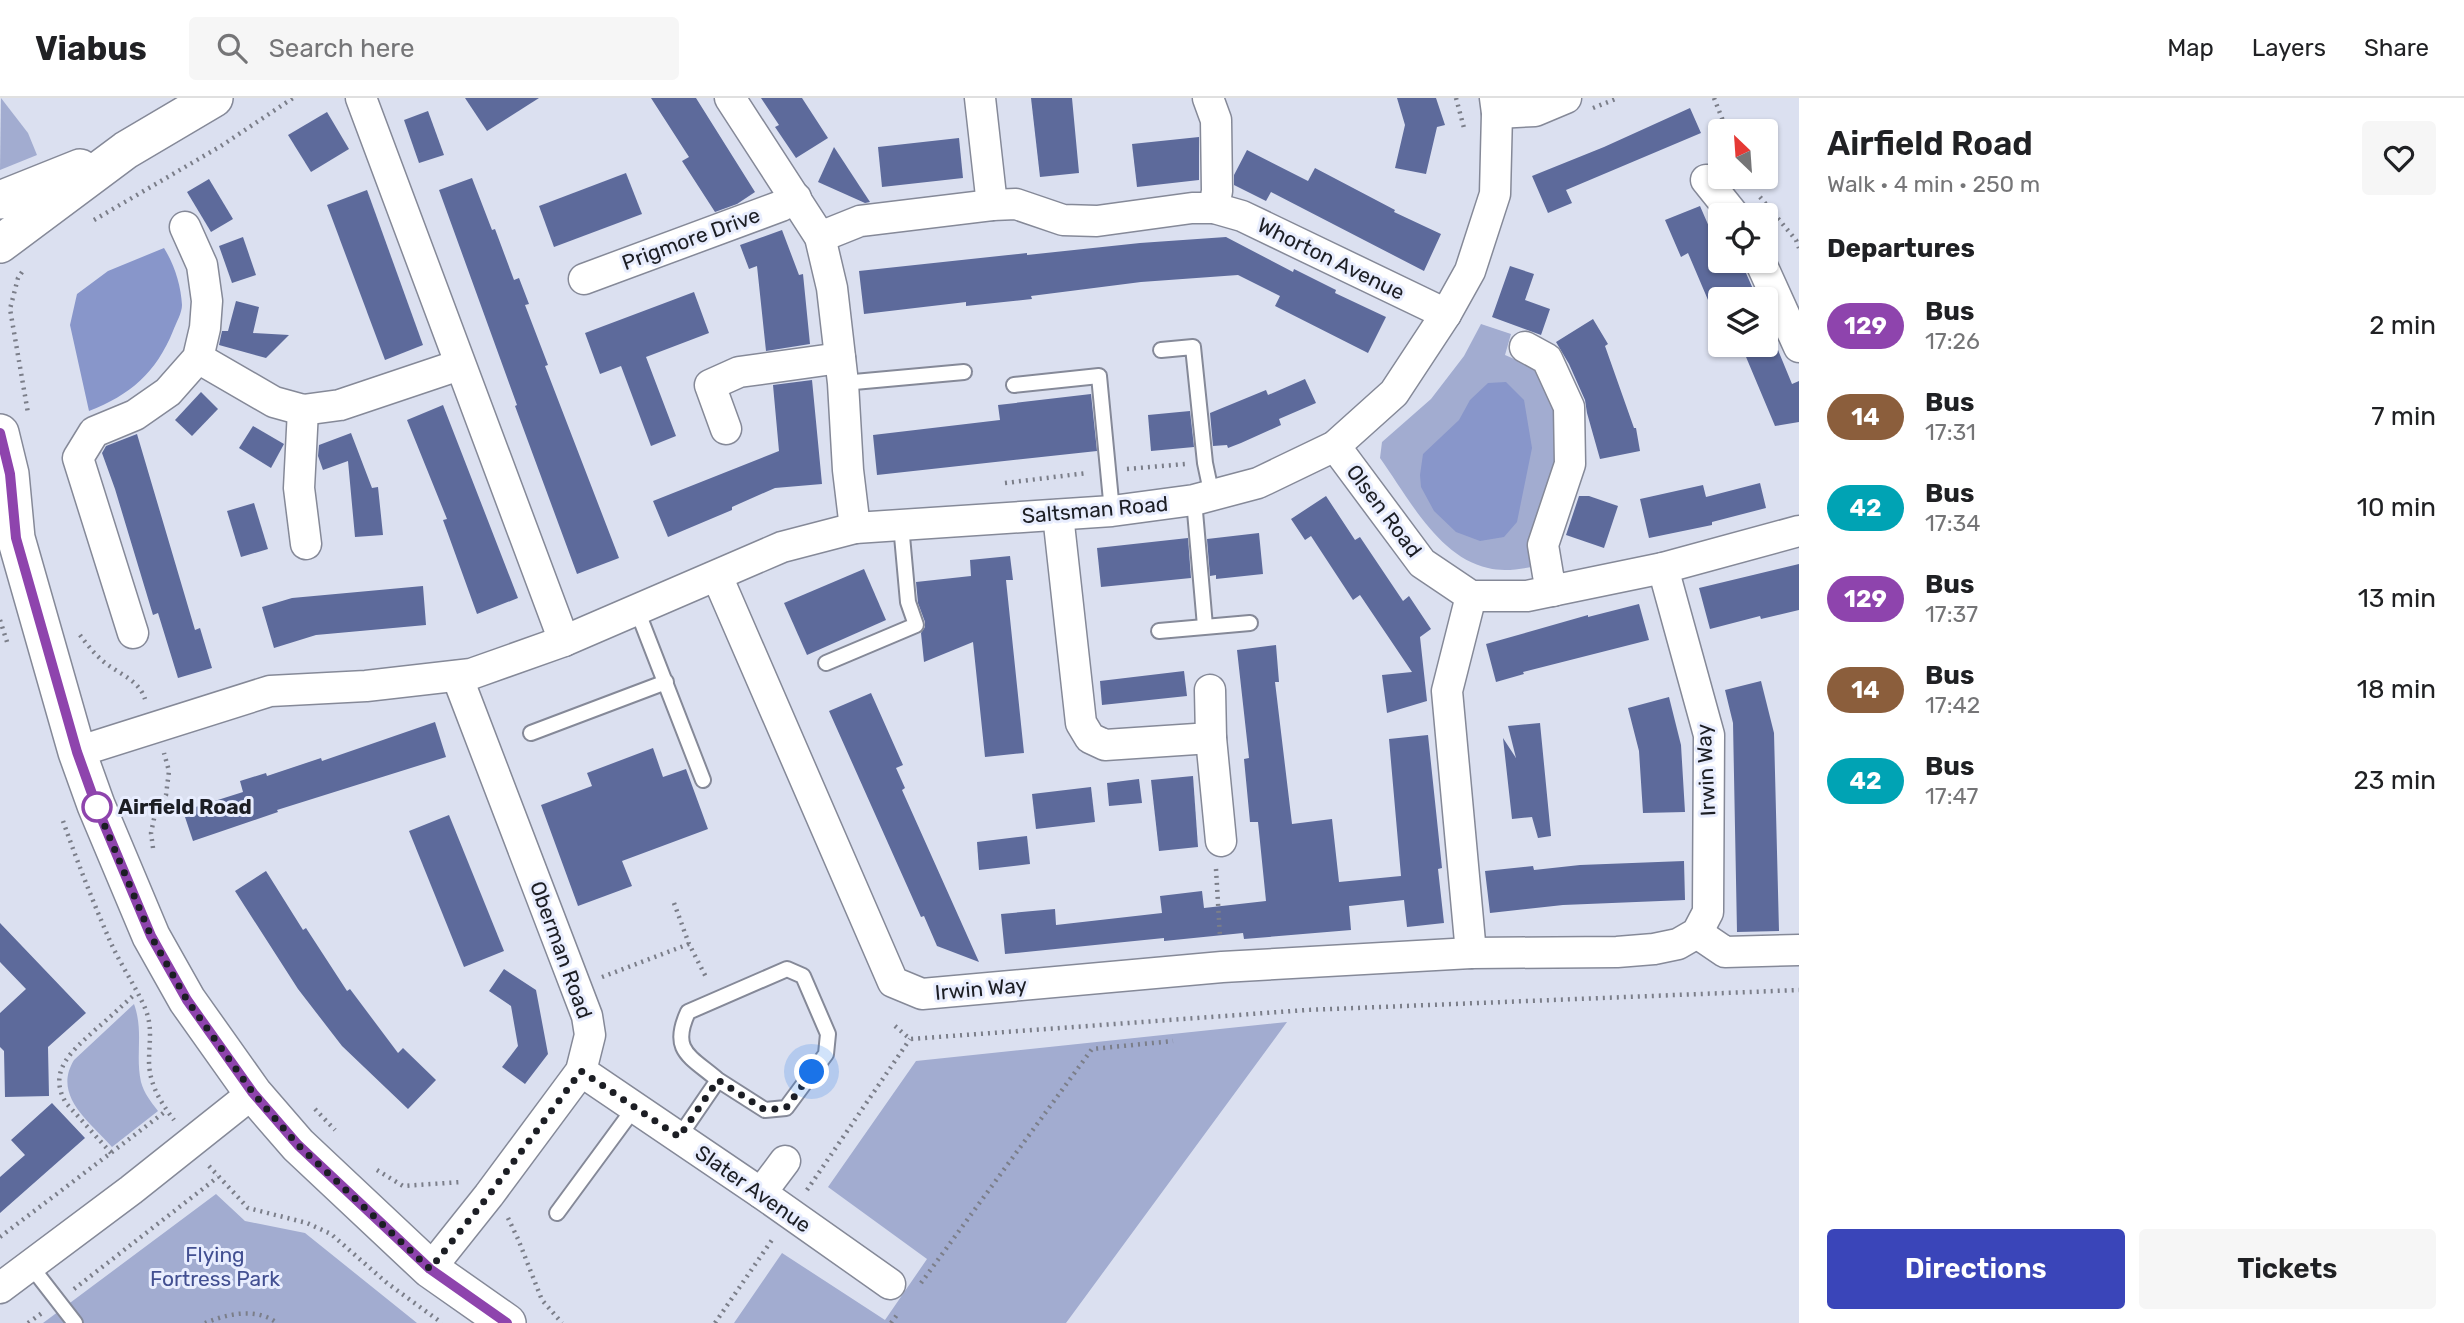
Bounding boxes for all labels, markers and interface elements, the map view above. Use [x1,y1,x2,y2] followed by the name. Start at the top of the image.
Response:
[189,17,679,80] search box
[35,29,147,68] text: Viabus
[213,29,251,67] icon: search
[269,33,415,64] text: Search here
[2167,34,2214,62] text: Map
[2252,34,2326,62] text: Layers
[2364,34,2429,62] text: Share
[1708,119,1778,189] north arrow
[1708,119,1778,357] map controls
[2362,121,2436,195] button: heart
[1827,124,2033,163] text: Airfield Road
[1827,170,2040,198] text: Walk · 4 min · 250 m
[618,202,763,275] street label: Prigmore Drive
[1708,203,1778,273] button: locate
[1253,212,1409,305] street label: Whorton Avenue
[1827,233,1975,264] text: Departures
[1708,287,1778,357] button: layers
[1925,296,1974,327] text: Bus
[2369,310,2436,341] text: 2 min
[1844,312,1887,340] text: 129
[1925,327,1980,355] text: 17:26
[1925,387,1974,418] text: Bus
[2371,401,2436,432] text: 7 min
[1851,403,1880,431] text: 14
[1925,418,1976,446] text: 17:31
[1341,459,1427,562] street label: Olsen Road
[1925,478,1974,509] text: Bus
[1021,491,1169,528] street label: Saltsman Road
[2357,492,2436,523] text: 10 min
[1850,494,1882,522] text: 42
[1925,509,1981,537] text: 17:34
[1925,569,1974,600] text: Bus
[2358,583,2436,614] text: 13 min
[1844,585,1887,613] text: 129
[1925,600,1978,628] text: 17:37
[1925,660,1974,691] text: Bus
[2357,674,2436,705] text: 18 min
[1851,676,1880,704] text: 14
[1925,691,1980,719] text: 17:42
[1691,723,1720,817] street label: Irwin Way
[1925,751,1974,782] text: Bus
[2354,765,2436,796] text: 23 min
[1850,767,1882,795] text: 42
[1925,782,1978,810] text: 17:47
[82,792,112,822] marker: Airfield Road
[118,794,252,819] place label: Airfield Road
[525,878,598,1022] street label: Oberman Road
[934,972,1029,1005] street label: Irwin Way
[794,1054,829,1089] your location
[691,1140,816,1238] street label: Slater Avenue
[1827,1229,2125,1309] button: Directions
[2139,1229,2436,1309] button: Tickets
[150,1242,280,1291] park label: Flying Fortress Park

